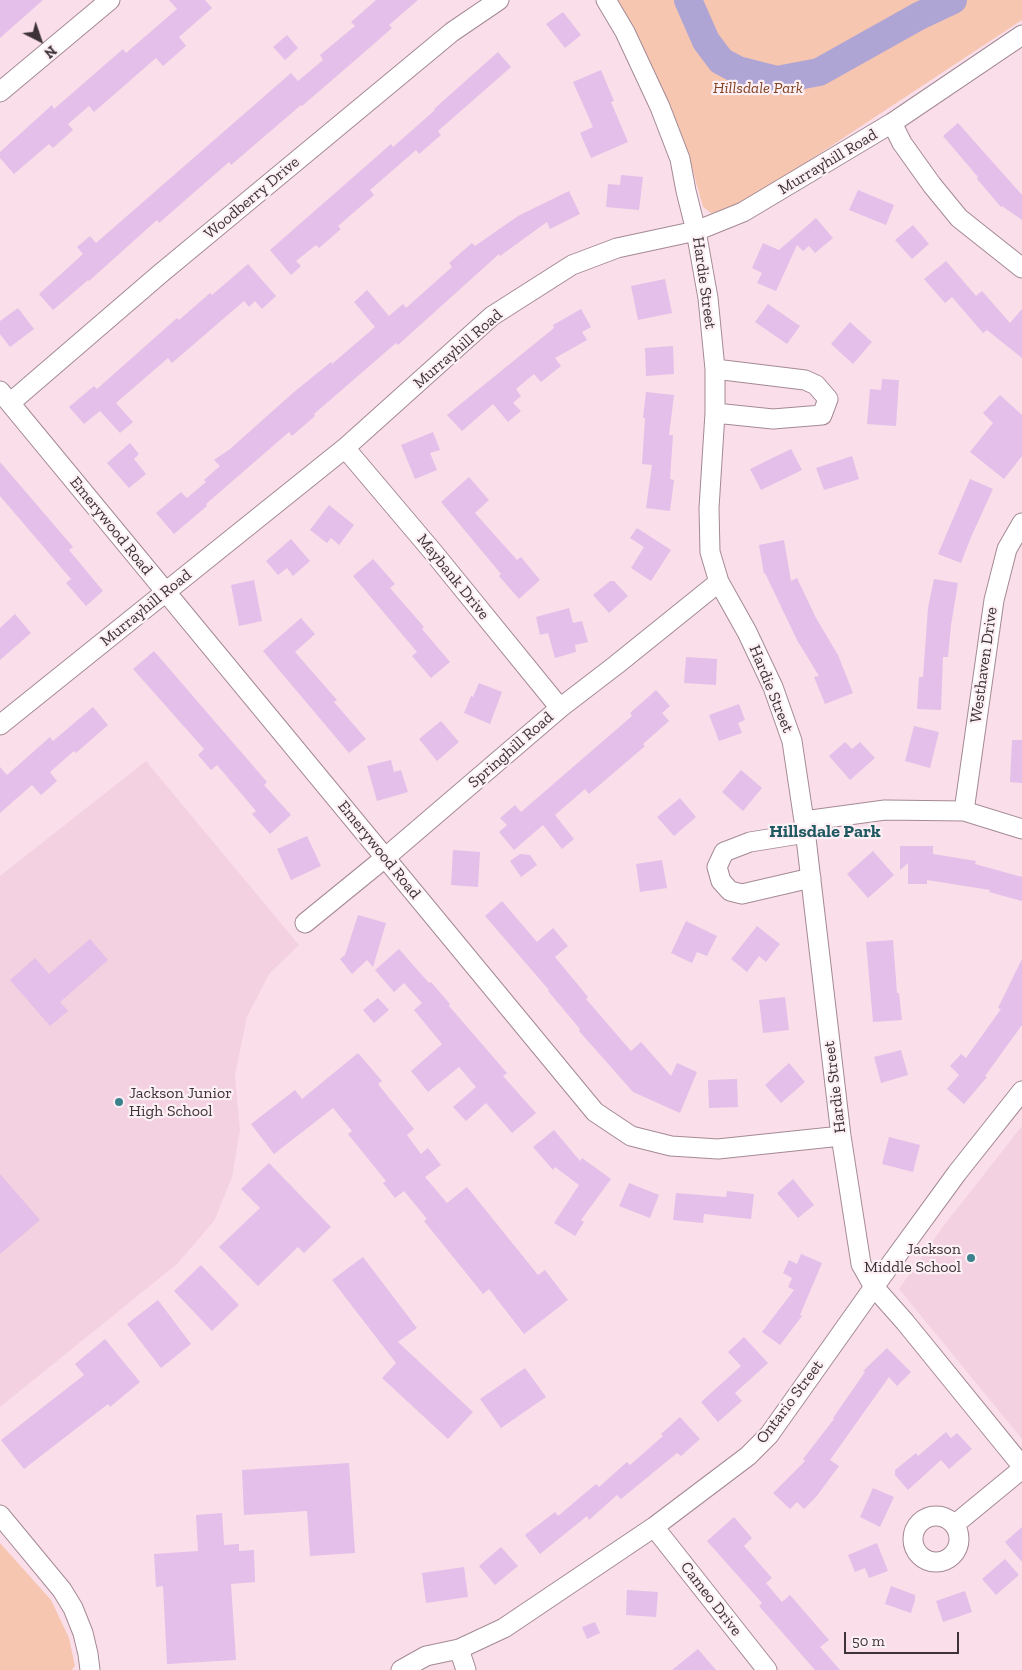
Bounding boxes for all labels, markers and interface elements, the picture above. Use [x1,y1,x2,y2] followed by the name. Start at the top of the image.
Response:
[15,15,65,65] north arrow
[41,42,60,62] text: N
[713,78,803,98] park label: Hillsdale Park
[775,125,881,199] street label: Murrayhill Road
[200,153,304,243] street label: Woodberry Drive
[688,236,720,330] street label: Hardie Street
[410,305,506,393] street label: Murrayhill Road
[65,473,157,579] street label: Emerywood Road
[413,530,493,624] street label: Maybank Drive
[97,565,195,651] street label: Murrayhill Road
[966,606,1002,724] street label: Westhaven Drive
[745,642,797,736] street label: Hardie Street
[465,708,557,792] street label: Springhill Road
[333,797,425,903] street label: Emerywood Road
[769,821,881,843] district label: Hillsdale Park
[820,1040,850,1134] street label: Hardie Street
[129,1083,232,1121] place label: Jackson Junior High School
[113,1096,125,1108] marker: Jackson Junior High School
[864,1239,961,1277] place label: Jackson Middle School
[965,1252,977,1264] marker: Jackson Middle School
[752,1356,828,1448] street label: Ontario Street
[676,1558,746,1640] street label: Cameo Drive
[847,1622,962,1654] scale bar
[852,1632,885,1650] text: 50 m

